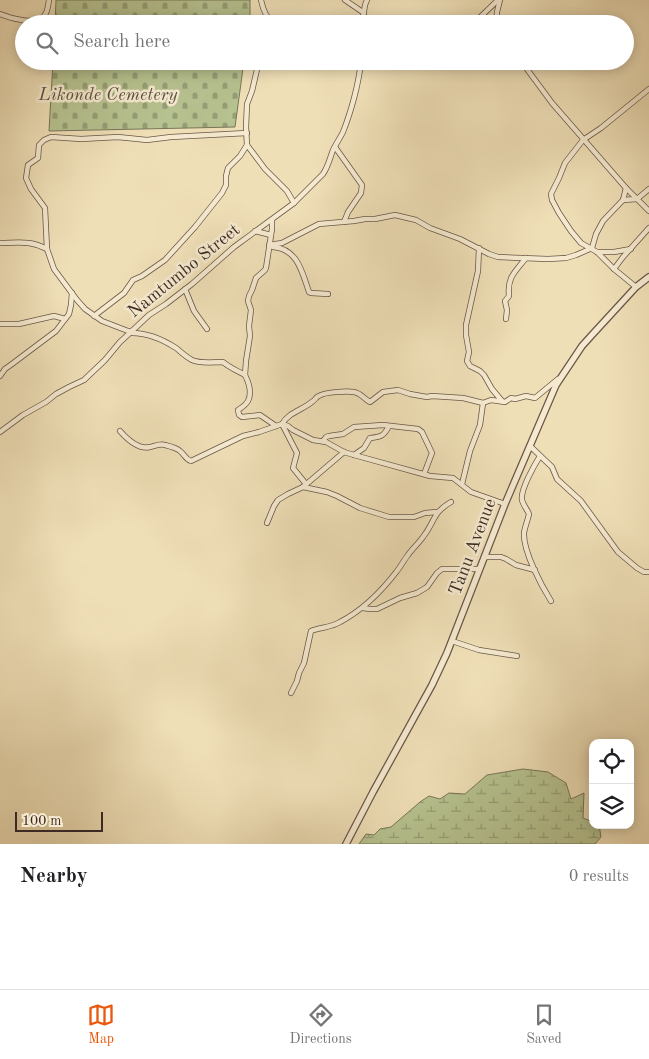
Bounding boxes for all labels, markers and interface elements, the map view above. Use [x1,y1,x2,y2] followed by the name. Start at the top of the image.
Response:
[15,15,634,70] search box
[33,29,61,57] icon: search
[73,33,170,52] text: Search here
[37,86,178,104] park label: Likonde Cemetery
[125,221,243,321] street label: Namtumbo Street
[446,496,500,598] street label: Tanu Avenue
[589,739,634,829] map controls
[589,739,634,784] button: locate
[589,784,634,829] button: layers
[15,809,102,832] scale bar
[22,814,61,828] text: 100 m
[20,866,88,887] text: Nearby
[569,869,629,885] text: 0 results
[87,1001,115,1048] tab: Map
[290,1001,352,1048] tab: Directions
[526,1001,562,1048] tab: Saved

